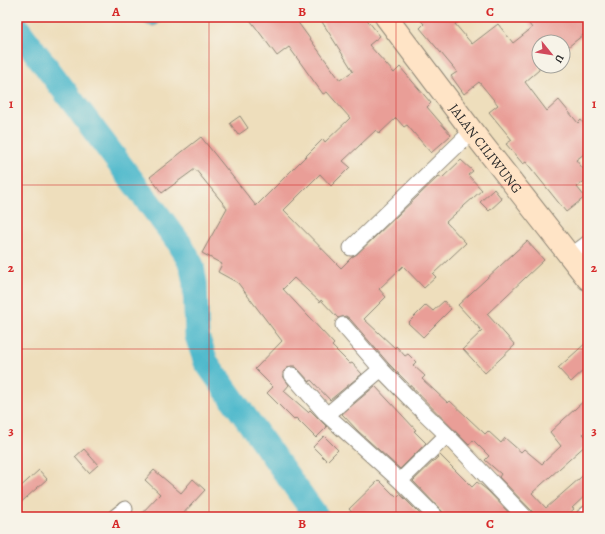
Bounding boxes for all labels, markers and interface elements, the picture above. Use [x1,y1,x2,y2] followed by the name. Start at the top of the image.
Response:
[111,3,121,20] text: A
[298,3,306,20] text: B
[486,3,494,20] text: C
[531,34,571,74] north arrow
[551,52,568,66] text: U
[9,95,14,112] text: 1
[592,95,597,112] text: 1
[445,100,527,197] street label: JALAN CILIWUNG
[8,259,15,276] text: 2
[591,259,598,276] text: 2
[8,422,14,439] text: 3
[591,422,597,439] text: 3
[111,515,121,532] text: A
[298,515,306,532] text: B
[486,515,494,532] text: C

